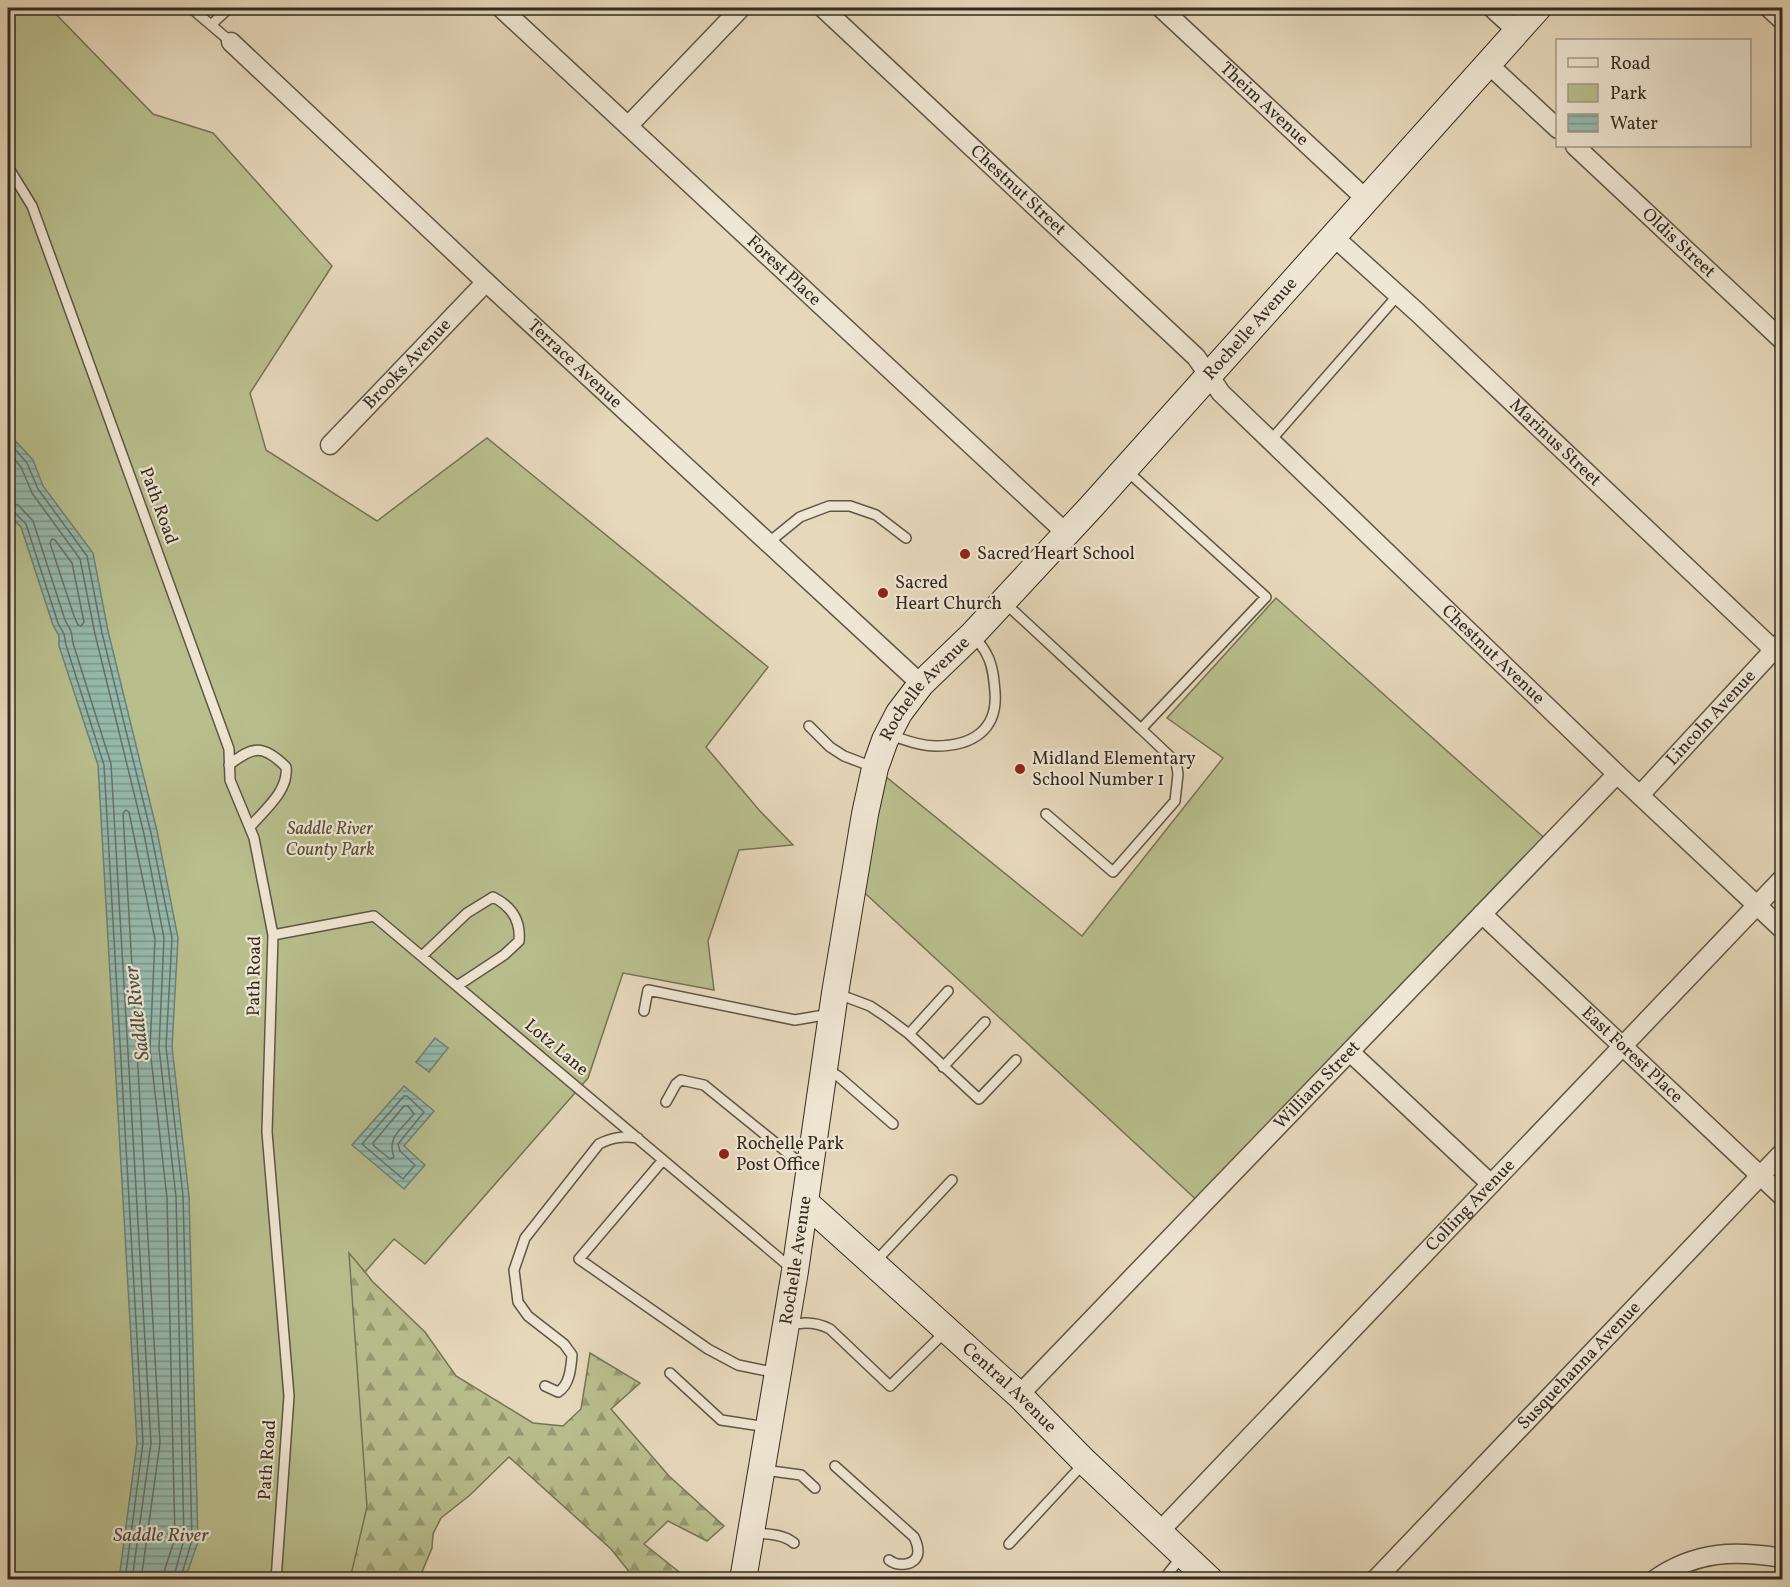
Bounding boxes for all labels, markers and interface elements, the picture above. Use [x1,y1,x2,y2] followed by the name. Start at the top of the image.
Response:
[1556,39,1751,147] legend
[1610,52,1651,77] text: Road
[1214,56,1314,152] street label: Theim Avenue
[1610,82,1647,107] text: Park
[1610,112,1658,137] text: Water
[964,139,1071,242] street label: Chestnut Street
[1636,202,1721,284] street label: Oldis Street
[741,230,827,312] street label: Forest Place
[1198,272,1303,386] street label: Rochelle Avenue
[358,313,457,415] street label: Brooks Avenue
[522,314,628,414] street label: Terrace Avenue
[1504,393,1607,492] street label: Marinus Street
[132,464,184,548] street label: Path Road
[977,542,1135,567] place label: Sacred Heart School
[958,547,972,561] marker: Sacred Heart School
[895,571,1002,617] place label: Sacred Heart Church
[876,586,890,600] marker: Sacred Heart Church
[1436,599,1550,710] street label: Chestnut Avenue
[874,631,976,745] street label: Rochelle Avenue
[1660,664,1762,771] street label: Lincoln Avenue
[1032,747,1196,793] place label: Midland Elementary School Number 1
[1013,762,1027,776] marker: Midland Elementary School Number 1
[285,817,375,863] park label: Saddle River County Park
[242,936,268,1016] street label: Path Road
[118,964,158,1062] water label: Saddle River
[1576,1001,1689,1109] street label: East Forest Place
[519,1014,593,1082] street label: Lotz Lane
[1268,1035,1366,1135] street label: William Street
[736,1132,844,1178] place label: Rochelle Park Post Office
[717,1147,731,1161] marker: Rochelle Park Post Office
[1420,1153,1521,1257] street label: Colling Avenue
[774,1194,818,1327] street label: Rochelle Avenue
[1512,1296,1647,1436] street label: Susquehanna Avenue
[956,1337,1062,1438] street label: Central Avenue
[253,1419,283,1501] street label: Path Road
[113,1522,209,1550] water label: Saddle River

